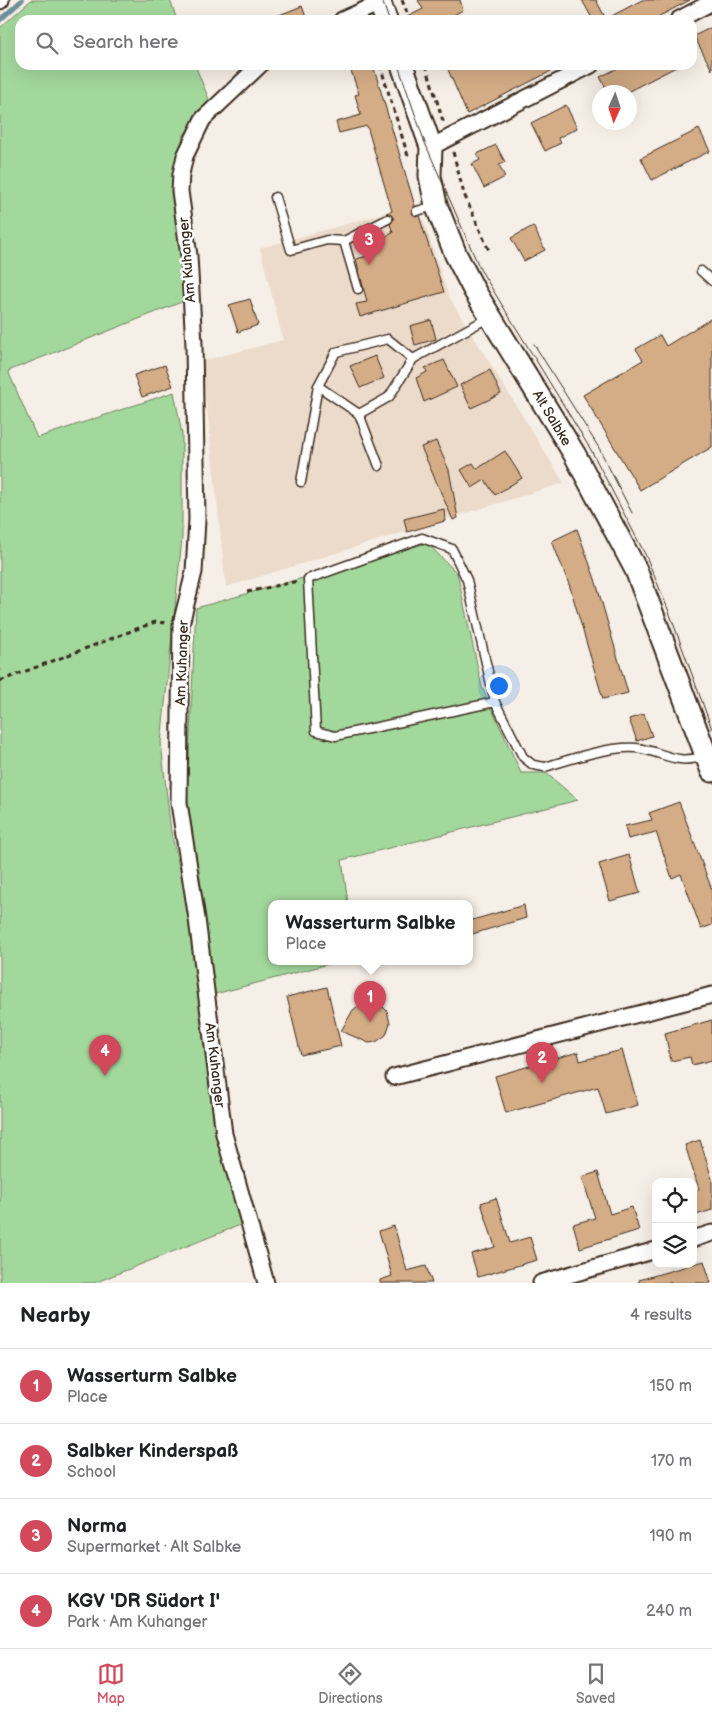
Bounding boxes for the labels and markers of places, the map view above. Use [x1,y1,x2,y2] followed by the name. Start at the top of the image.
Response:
[353,224,385,265] pin: 3
[354,981,386,1022] pin: 1
[89,1035,121,1076] pin: 4
[526,1042,558,1083] pin: 2

